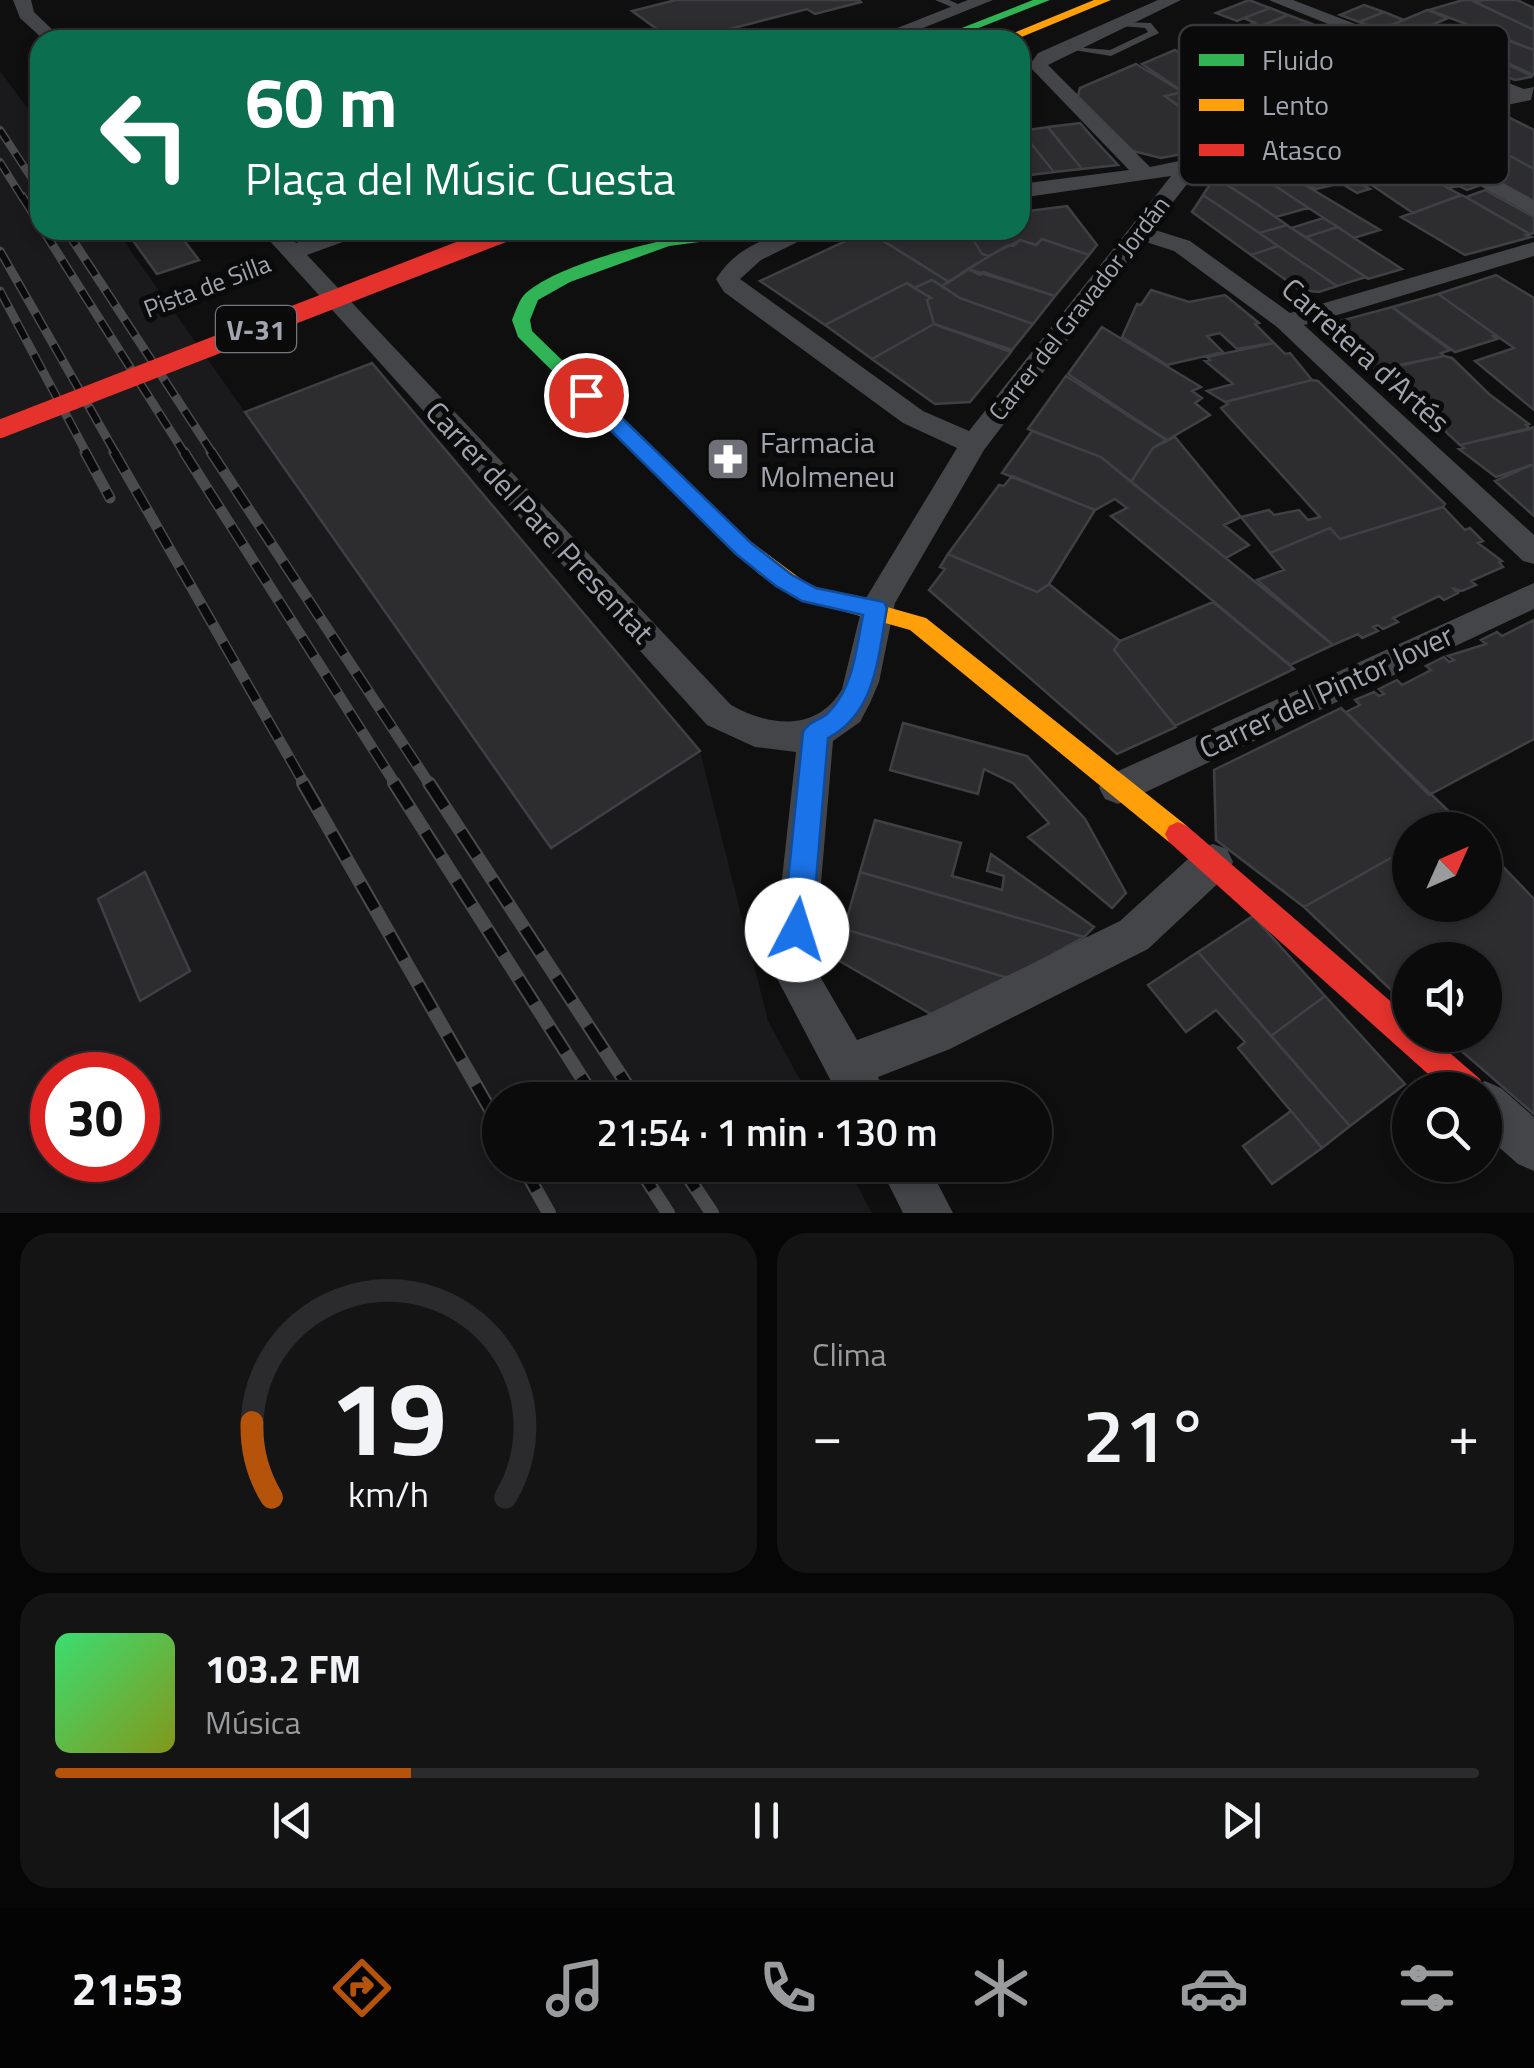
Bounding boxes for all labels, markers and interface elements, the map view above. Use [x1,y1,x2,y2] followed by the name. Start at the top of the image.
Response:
[1179,25,1509,185] legend
[1262,38,1334,81] text: Fluido
[245,48,398,154] text: 60 m
[80,70,210,200] icon: left
[1262,83,1329,126] text: Lento
[1262,128,1342,171] text: Atasco
[245,144,675,212] text: Plaça del Músic Cuesta
[979,187,1179,429] street label: Carrer del Gravador Jordán
[138,244,276,328] street label: Pista de Silla
[1271,267,1461,443] street label: Carretera d'Artés
[216,306,296,352] road number: V-31
[544,353,629,438] pin
[559,368,614,423] icon: arrive
[415,390,665,654] street label: Carrer del Pare Presentat
[760,419,895,499] place label: Farmacia Molmeneu
[705,436,751,482] pharmacy icon: Farmacia Molmeneu
[1191,612,1461,770] street label: Carrer del Pintor Jover
[1392,812,1502,922] north arrow
[1392,812,1502,1182] map controls
[745,878,849,982] position arrow
[1392,942,1502,1052] button: sound
[30,1052,160,1182] speed limit sign: 30
[1392,1072,1502,1182] button: search
[596,1103,938,1161] text: 21:54 · 1 min · 130 m
[812,1330,887,1378] text: Clima
[330,1337,447,1495] text: 19
[1082,1377,1209,1491] text: 21°
[812,1393,843,1476] text: −
[1448,1393,1479,1476] text: +
[348,1466,429,1521] text: km/h
[205,1640,361,1698] text: 103.2 FM
[205,1698,301,1746] text: Música
[265,1793,320,1848] icon: previous
[739,1793,794,1848] icon: pause
[1214,1793,1269,1848] icon: next
[327,1953,397,2023] icon: directions
[540,1953,610,2023] icon: music
[753,1953,823,2023] icon: phone
[966,1953,1036,2023] icon: climate
[1179,1953,1249,2023] icon: car
[1392,1953,1462,2023] icon: filters
[72,1954,184,2022] text: 21:53

